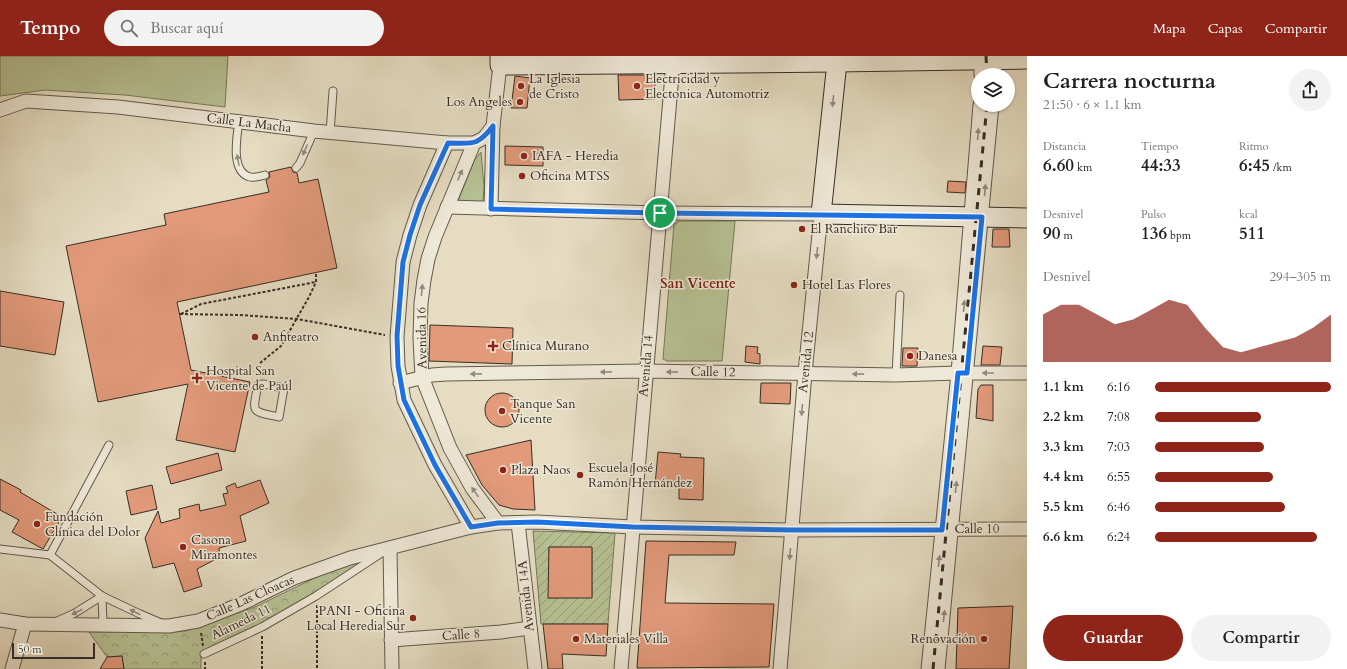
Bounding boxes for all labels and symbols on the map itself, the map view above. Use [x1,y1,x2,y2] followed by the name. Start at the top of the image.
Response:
[529,70,581,103] place label: La Iglesia de Cristo
[645,70,769,103] place label: Electricidad y Electonica Automotriz
[516,81,526,91] marker: La Iglesia de Cristo
[632,81,642,91] marker: Electricidad y Electonica Automotriz
[446,93,512,111] place label: Los Angeles
[830,95,836,107] one-way arrow
[515,97,525,107] marker: Los Angeles
[206,109,293,137] street label: Calle La Macha
[974,128,981,140] one-way arrow
[302,145,308,157] one-way arrow
[532,147,619,165] place label: IAFA - Heredia
[519,151,529,161] marker: IAFA - Heredia
[234,153,240,166] one-way arrow
[530,167,609,185] place label: Oficina MTSS
[457,169,464,181] one-way arrow
[517,171,527,181] marker: Oficina MTSS
[981,184,988,196] one-way arrow
[643,196,677,230] pin
[810,220,898,238] place label: El Ranchito Bar
[797,224,807,234] marker: El Ranchito Bar
[814,247,821,259] one-way arrow
[660,274,736,293] district label: San Vicente
[802,276,891,294] place label: Hotel Las Flores
[789,280,799,290] marker: Hotel Las Flores
[419,284,426,296] one-way arrow
[961,300,967,312] one-way arrow
[412,306,432,369] street label: Avenida 16
[263,328,318,346] place label: Anfiteatro
[794,330,818,394] street label: Avenida 12
[250,332,260,342] marker: Anfiteatro
[634,334,658,398] street label: Avenida 14
[502,337,589,355] place label: Clínica Murano
[487,340,499,352] marker: Clínica Murano
[918,347,958,365] place label: Danesa
[905,351,915,361] marker: Danesa
[206,362,293,395] place label: Hospital San Vicente de Paúl
[690,363,736,381] street label: Calle 12
[666,368,678,375] one-way arrow
[599,369,612,375] one-way arrow
[981,370,994,376] one-way arrow
[469,371,482,377] one-way arrow
[851,371,864,377] one-way arrow
[191,372,203,384] marker: Hospital San Vicente de Paúl
[510,395,576,428] place label: Tanque San Vicente
[798,404,805,416] one-way arrow
[497,406,507,416] marker: Tanque San Vicente
[588,459,692,492] place label: Escuela José Ramón Hernández
[511,461,571,479] place label: Plaza Naos
[498,465,508,475] marker: Plaza Naos
[575,470,585,480] marker: Escuela José Ramón Hernández
[953,481,960,493] one-way arrow
[471,487,479,497] one-way arrow
[45,508,141,541] place label: Fundación Clínica del Dolor
[32,519,42,529] marker: Fundación Clínica del Dolor
[955,520,1000,538] street label: Calle 10
[191,531,257,564] place label: Casona Miramontes
[178,542,188,552] marker: Casona Miramontes
[786,548,793,560] one-way arrow
[936,554,942,567] one-way arrow
[513,559,539,632] street label: Avenida 14A
[203,571,297,625] street label: Calle Las Cloacas
[208,600,274,644] street label: Alameda 11
[306,602,405,635] place label: PANI - Oficina Local Heredia Sur
[71,609,83,615] one-way arrow
[129,609,141,615] one-way arrow
[940,610,947,622] one-way arrow
[408,613,418,623] marker: PANI - Oficina Local Heredia Sur
[441,625,481,645] street label: Calle 8
[584,630,669,648] place label: Materiales Villa
[910,630,977,648] place label: Renovación
[571,634,581,644] marker: Materiales Villa
[979,634,989,644] marker: Renovación
[12,641,95,660] scale bar

